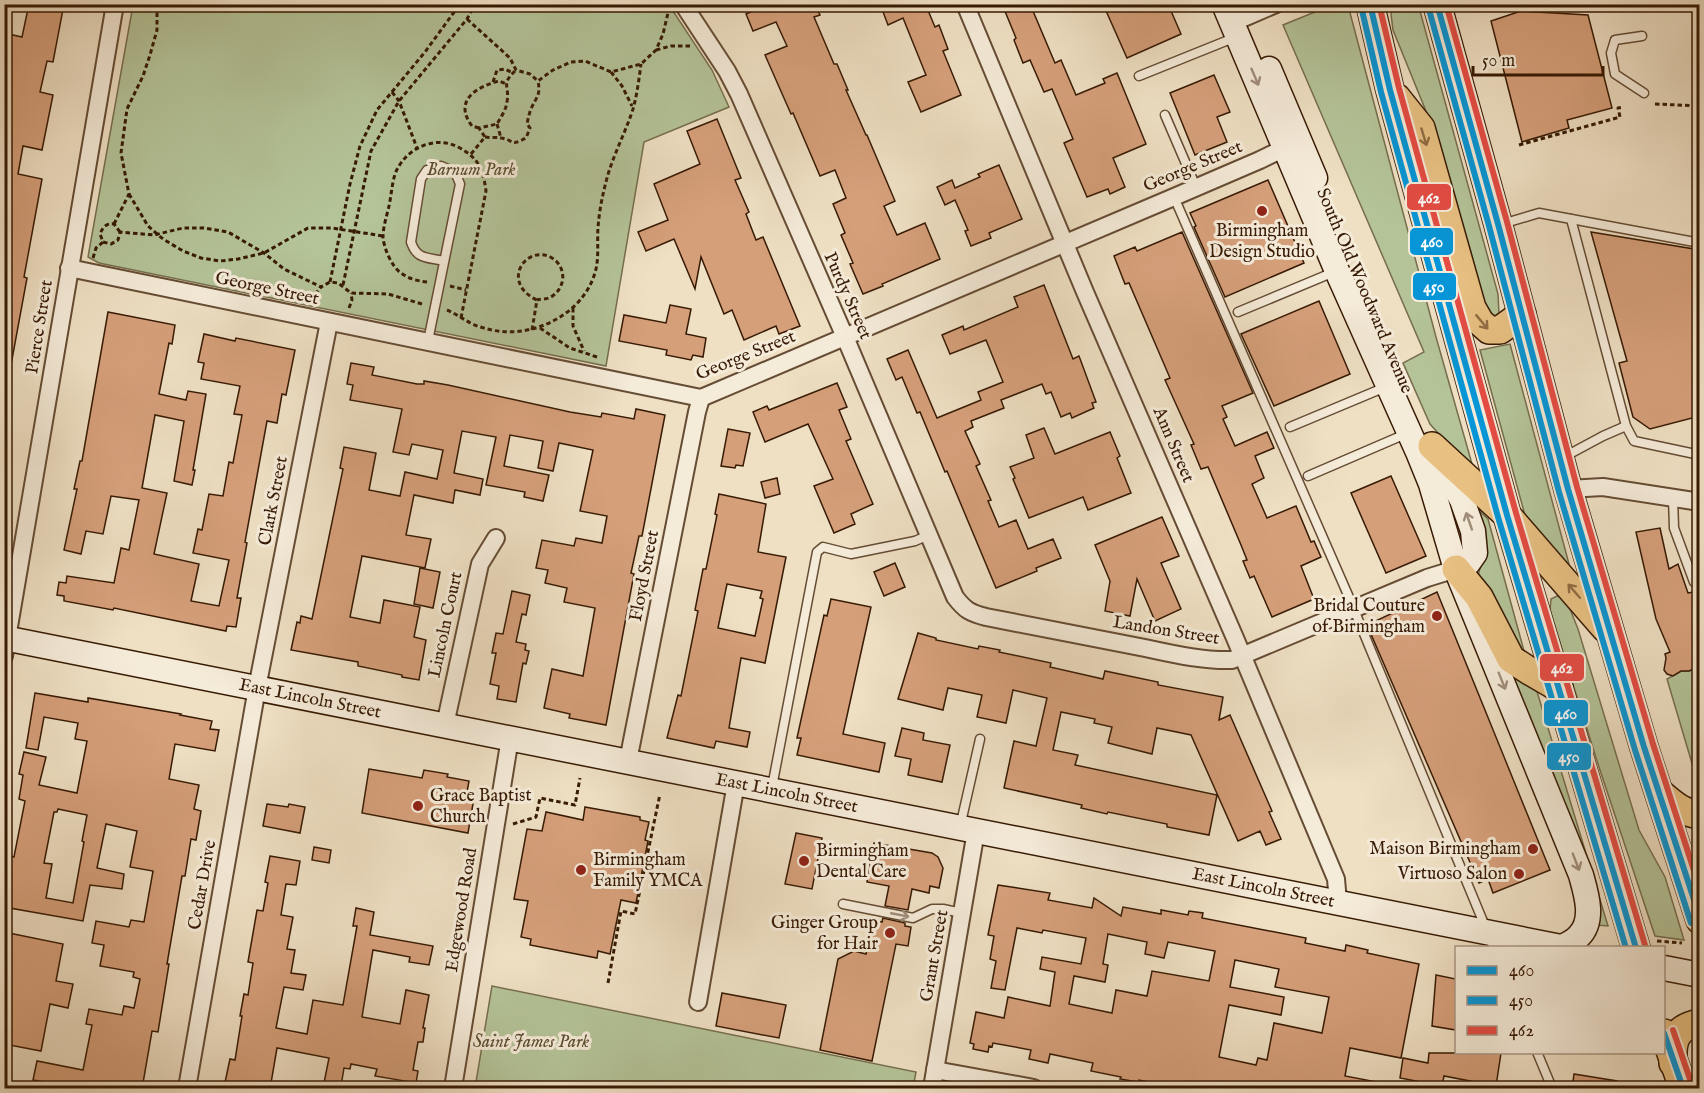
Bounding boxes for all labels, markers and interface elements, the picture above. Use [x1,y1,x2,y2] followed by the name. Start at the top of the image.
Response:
[1473,39,1604,77] scale bar
[1482,50,1515,73] text: 50 m
[1250,67,1261,86] one-way arrow
[1419,127,1430,146] one-way arrow
[1140,136,1246,198] street label: George Street
[426,159,516,182] park label: Barnum Park
[1406,183,1452,211] line badge: 462
[1310,185,1418,397] street label: South Old Woodward Avenue
[1418,189,1441,209] text: 462
[1255,204,1269,218] marker: Birmingham Design Studio
[1209,220,1315,264] place label: Birmingham Design Studio
[1409,227,1454,256] line badge: 460
[1421,233,1443,253] text: 460
[818,249,876,343] street label: Purdy Street
[213,267,321,311] street label: George Street
[1412,272,1457,301] line badge: 450
[21,278,59,376] street label: Pierce Street
[1423,278,1445,298] text: 450
[1475,314,1488,330] one-way arrow
[693,326,799,386] street label: George Street
[1146,403,1199,486] street label: Ann Street
[254,454,294,548] street label: Clark Street
[1463,512,1474,530] one-way arrow
[625,528,665,624] street label: Floyd Street
[424,570,468,680] street label: Lincoln Court
[1567,584,1581,599] one-way arrow
[1312,595,1425,639] place label: Bridal Couture of Birmingham
[1430,609,1444,623] marker: Bridal Couture of Birmingham
[1111,611,1221,651] street label: Landon Street
[1539,653,1585,682] line badge: 462
[1551,659,1574,679] text: 462
[1497,671,1508,690] one-way arrow
[237,673,383,724] street label: East Lincoln Street
[1543,699,1589,727] line badge: 460
[1555,705,1577,725] text: 460
[1546,742,1592,771] line badge: 450
[1558,748,1580,768] text: 450
[714,768,860,819] street label: East Lincoln Street
[430,785,532,829] place label: Grace Baptist Church
[411,799,425,813] marker: Grace Baptist Church
[184,838,222,932] street label: Cedar Drive
[1369,838,1521,861] place label: Maison Birmingham
[816,840,909,884] place label: Birmingham Dental Care
[1526,842,1540,856] marker: Maison Birmingham
[441,846,483,974] street label: Edgewood Road
[593,849,703,893] place label: Birmingham Family YMCA
[1571,852,1582,870] one-way arrow
[797,854,811,868] marker: Birmingham Dental Care
[574,863,588,877] marker: Birmingham Family YMCA
[1190,863,1337,913] street label: East Lincoln Street
[1397,863,1507,886] place label: Virtuoso Salon
[1512,867,1526,881] marker: Virtuoso Salon
[916,908,954,1004] street label: Grant Street
[890,910,909,921] one-way arrow
[771,912,878,956] place label: Ginger Group for Hair
[883,926,897,940] marker: Ginger Group for Hair
[1455,946,1665,1054] legend
[1509,960,1534,983] text: 460
[1509,990,1533,1013] text: 450
[1509,1020,1534,1043] text: 462
[473,1031,589,1054] park label: Saint James Park

